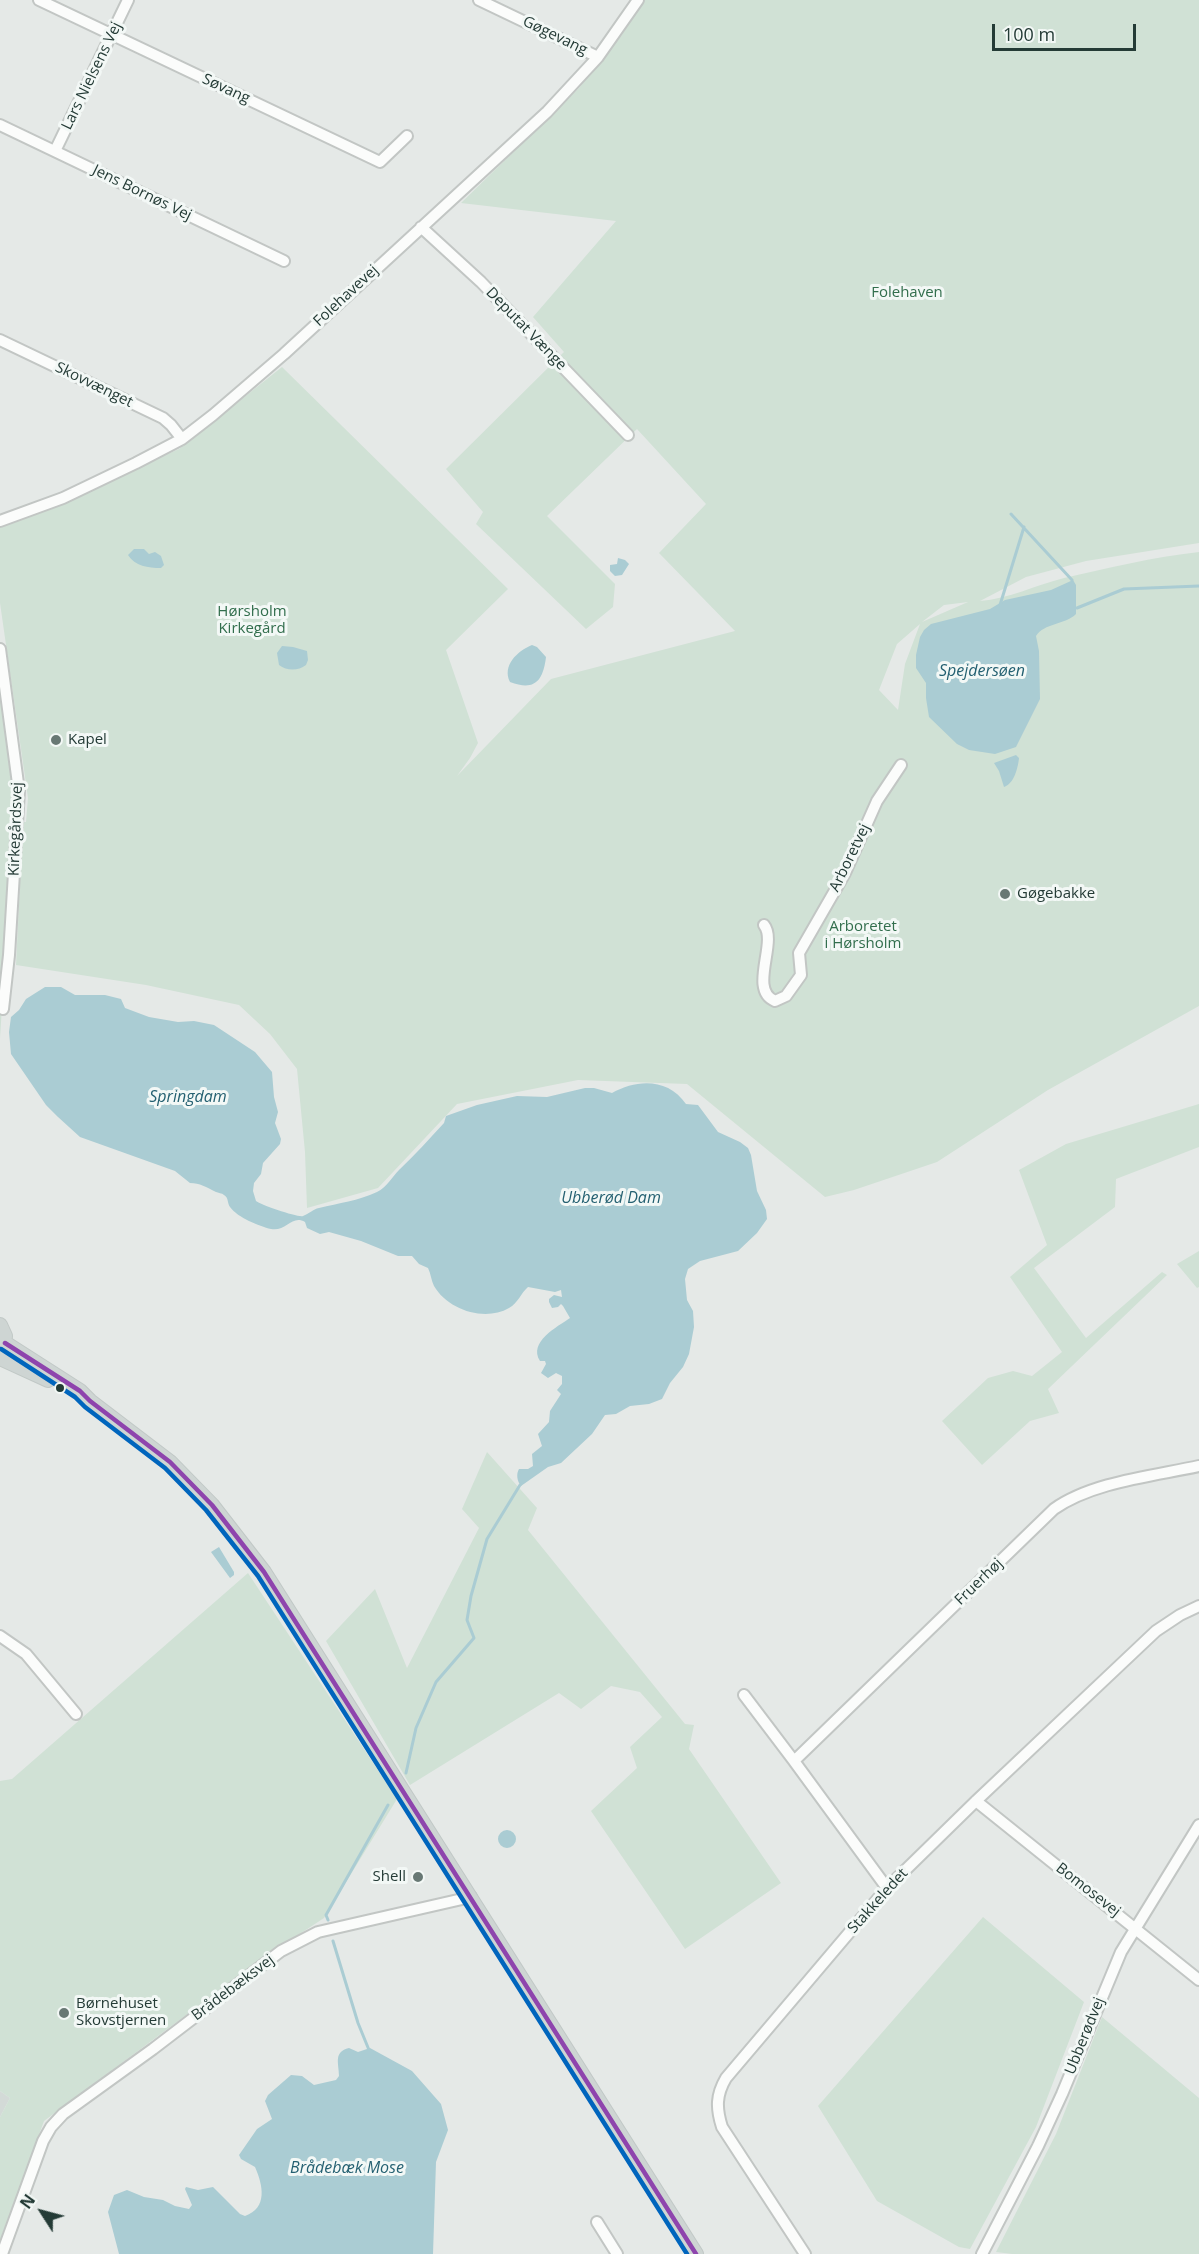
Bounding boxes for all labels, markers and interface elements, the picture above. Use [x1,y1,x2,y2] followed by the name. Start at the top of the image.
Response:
[995,12,1139,50] scale bar
[520,13,590,59] street label: Gøgevang
[58,19,126,133] street label: Lars Nielsens Vej
[1003,22,1055,46] text: 100 m
[199,70,253,108] street label: Søvang
[90,161,194,225] street label: Jens Bornøs Vej
[310,261,382,331] street label: Folehavevej
[482,284,570,374] street label: Deputat Vænge
[871,284,943,302] park label: Folehaven
[52,358,136,412] street label: Skovvænget
[217,603,287,638] park label: Hørsholm Kirkegård
[939,661,1025,681] water label: Spejdersøen
[68,731,107,749] place label: Kapel
[49,733,63,747] marker: Kapel
[5,782,27,876] street label: Kirkegårdsvej
[826,821,874,895] street label: Arboretvej
[1017,885,1095,903] place label: Gøgebakke
[998,887,1012,901] marker: Gøgebakke
[825,918,901,953] park label: Arboretet i Hørsholm
[149,1087,227,1107] water label: Springdam
[561,1188,661,1208] water label: Ubberød Dam
[54,1382,66,1394] unlabelled marker
[951,1555,1007,1609] street label: Fruerhøj
[1052,1859,1124,1921] street label: Bomosevej
[844,1865,912,1937] street label: Stakkeledet
[373,1868,406,1886] place label: Shell
[411,1870,425,1884] marker: Shell
[188,1951,278,2025] street label: Brådebæksvej
[76,1995,166,2030] place label: Børnehuset Skovstjernen
[1061,1995,1109,2077] street label: Ubberødvej
[57,2006,71,2020] marker: Børnehuset Skovstjernen
[290,2158,404,2178] water label: Brådebæk Mose
[12,2182,72,2242] north arrow
[15,2190,40,2213] text: N

